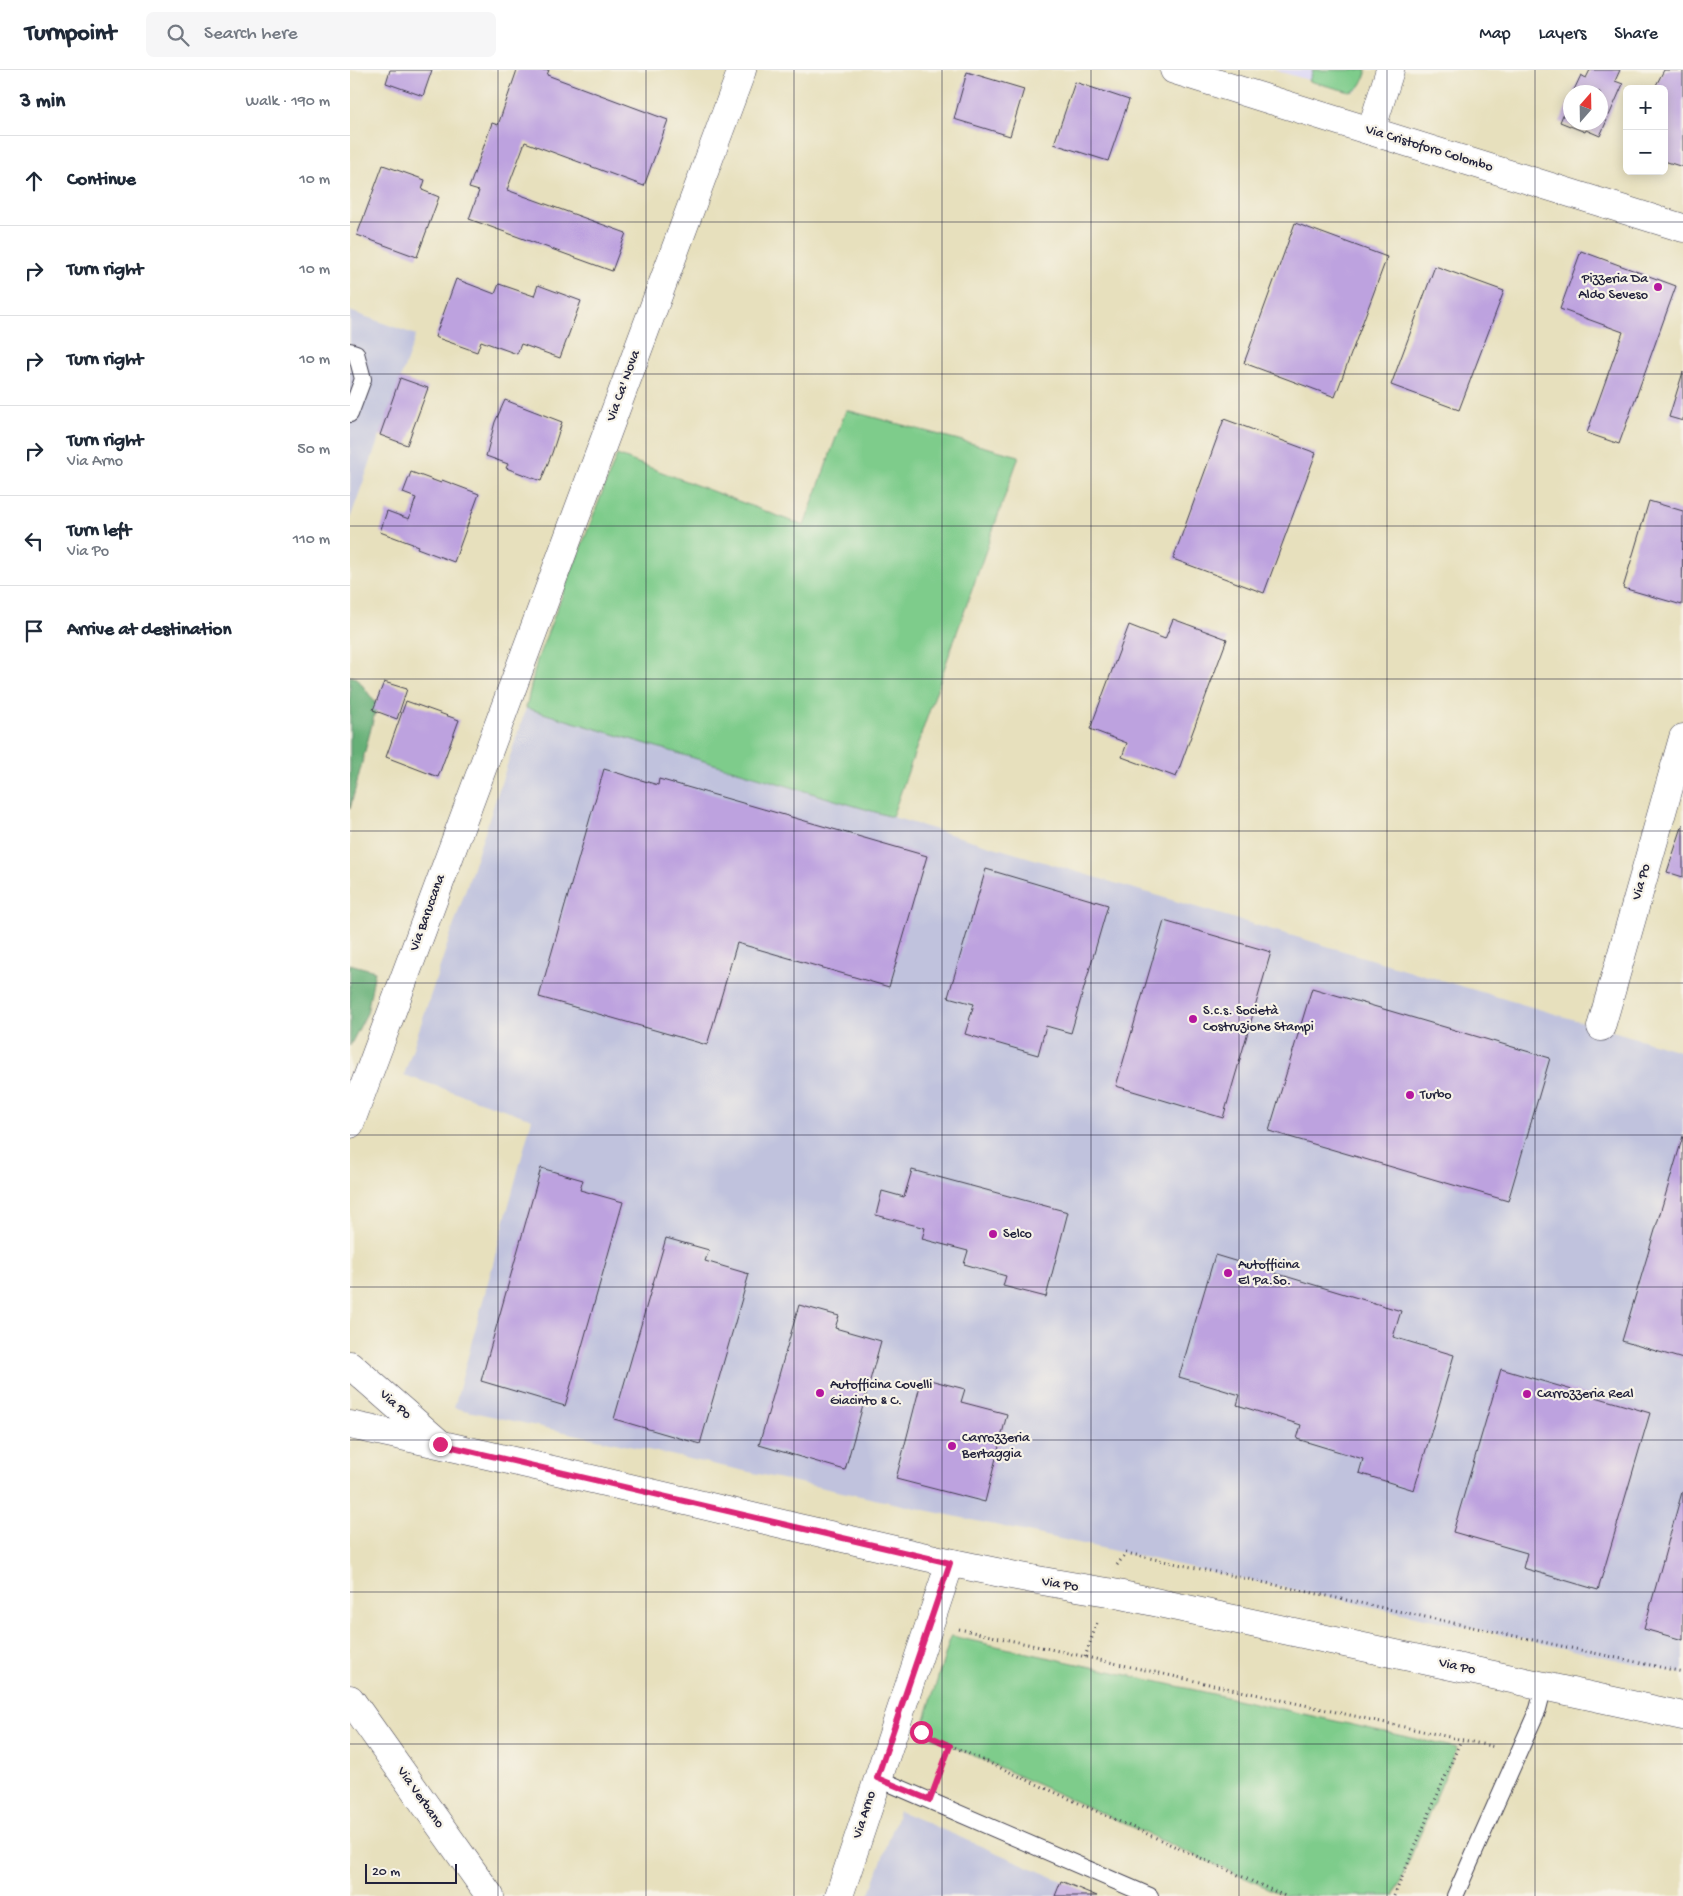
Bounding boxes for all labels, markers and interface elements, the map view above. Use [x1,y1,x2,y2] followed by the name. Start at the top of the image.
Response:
[146,12,496,57] search box
[25,20,116,49] text: Turnpoint
[164,21,192,49] icon: search
[204,23,298,46] text: Search here
[1479,24,1511,45] text: Map
[1539,24,1586,45] text: Layers
[1614,24,1658,45] text: Share
[1563,85,1608,130] north arrow
[1623,85,1668,175] map controls
[1623,85,1668,130] button: +
[20,90,65,115] text: 3 min
[246,93,330,112] text: Walk · 190 m
[1362,121,1495,177] street label: Via Cristoforo Colombo
[1623,130,1668,175] button: −
[20,167,48,195] icon: ahead
[67,169,136,192] text: Continue
[299,171,330,190] text: 10 m
[20,257,48,285] icon: right
[67,259,143,282] text: Turn right
[299,261,330,280] text: 10 m
[1578,271,1649,304] place label: Pizzeria Da Aldo Seveso
[1652,281,1664,293] marker: Pizzeria Da Aldo Seveso
[20,347,48,375] icon: right
[603,347,645,425] street label: Via Ca' Nova
[67,349,143,372] text: Turn right
[299,351,330,370] text: 10 m
[67,430,143,453] text: Turn right
[20,437,48,465] icon: right
[297,441,330,460] text: 50 m
[67,453,123,472] text: Via Arno
[67,520,131,543] text: Turn left
[20,527,48,555] icon: left
[293,531,330,550] text: 110 m
[67,543,109,562] text: Via Po
[20,617,48,645] icon: arrive
[67,619,231,642] text: Arrive at destination
[1628,862,1655,903] street label: Via Po
[406,871,450,954] street label: Via Baruccana
[1203,1003,1314,1036] place label: S.c.s. Società Costruzione Stampi
[1187,1013,1199,1025] marker: S.c.s. Società Costruzione Stampi
[1419,1087,1452,1104] place label: Turbo
[1404,1089,1416,1101] marker: Turbo
[1003,1226,1032,1243] place label: Selco
[987,1228,999,1240] marker: Selco
[1238,1257,1301,1290] place label: Autofficina El Pa.So.
[1222,1267,1234,1279] marker: Autofficina El Pa.So.
[830,1377,932,1410] place label: Autofficina Covelli Giacinto & C.
[375,1386,415,1424] street label: Via Po
[1537,1386,1634,1403] place label: Carrozzeria Real
[814,1387,826,1399] marker: Autofficina Covelli Giacinto & C.
[1521,1388,1533,1400] marker: Carrozzeria Real
[961,1430,1031,1463] place label: Carrozzeria Bertaggia
[429,1433,452,1456] route end
[946,1440,958,1452] marker: Carrozzeria Bertaggia
[1039,1574,1080,1596] street label: Via Po
[1436,1655,1477,1679] street label: Via Po
[910,1721,933,1744] route start
[392,1763,447,1832] street label: Via Verbano
[849,1789,881,1842] street label: Via Arno
[365,1861,458,1884] scale bar
[372,1864,400,1881] text: 20 m

